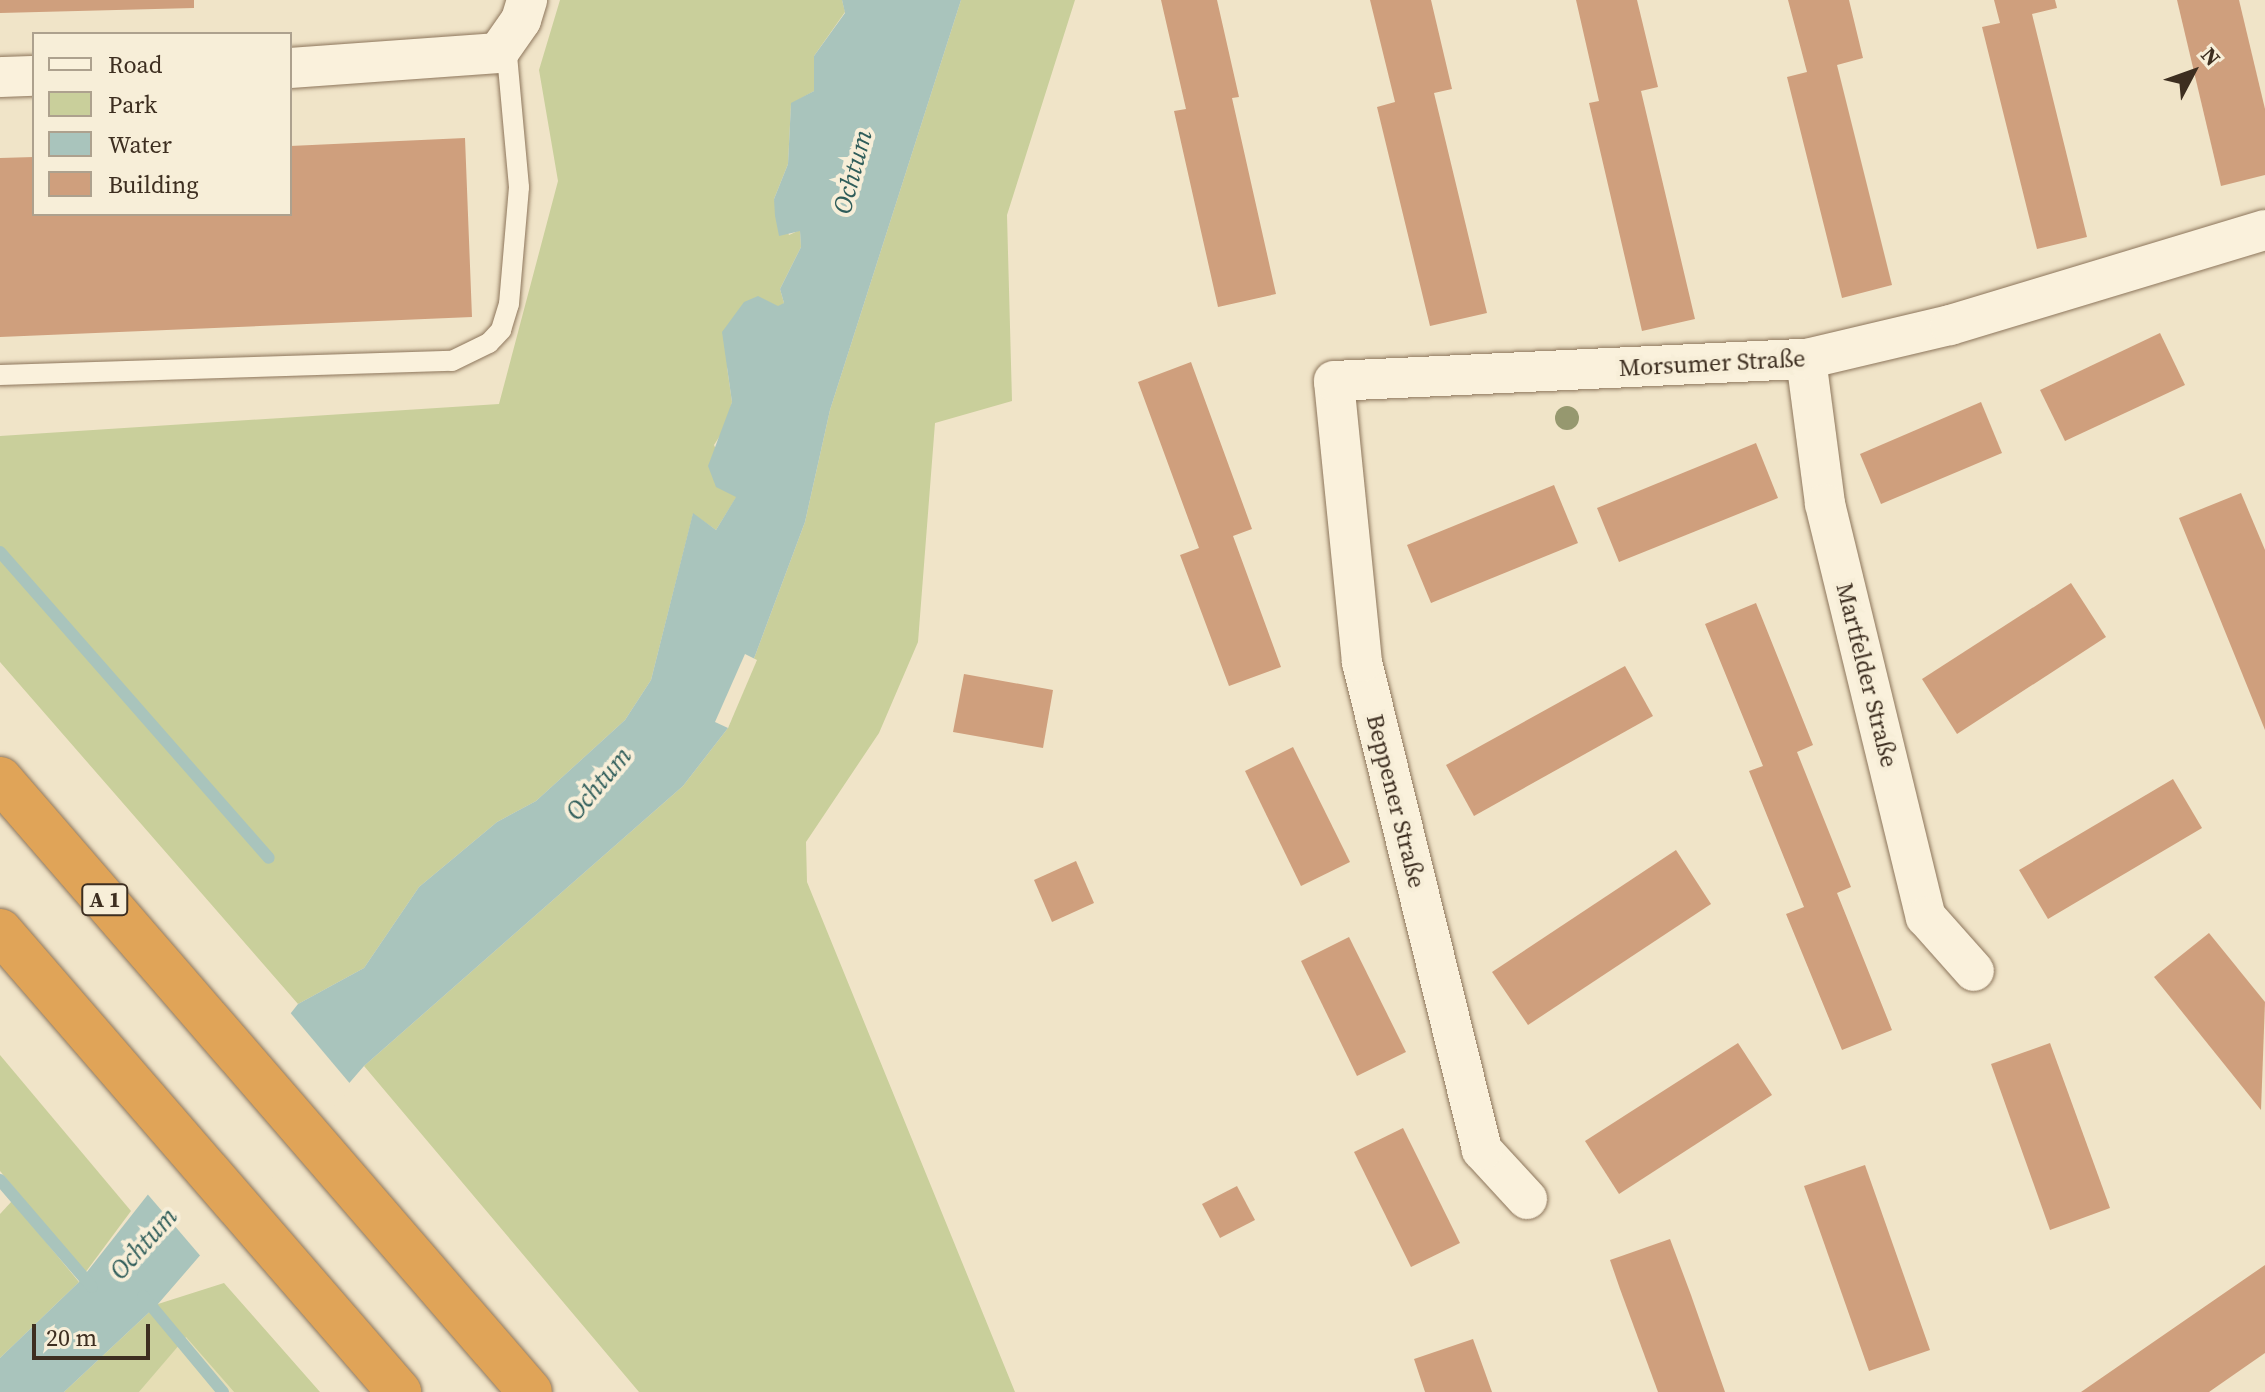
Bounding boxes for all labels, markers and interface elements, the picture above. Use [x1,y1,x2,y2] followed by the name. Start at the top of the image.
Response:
[32,32,292,216] legend
[2153,32,2233,112] north arrow
[2195,40,2228,72] text: N
[108,48,162,81] text: Road
[108,88,157,121] text: Park
[827,126,879,218] water label: Ochtum
[108,128,172,161] text: Water
[108,168,199,201] text: Building
[1618,344,1806,382] street label: Morsumer Straße
[1830,580,1904,770] street label: Martfelder Straße
[1360,711,1432,891] street label: Beppener Straße
[559,741,639,827] water label: Ochtum
[81,882,129,918] road number: A 1
[104,1202,184,1286] water label: Ochtum
[36,1308,154,1358] scale bar
[46,1321,97,1354] text: 20 m

